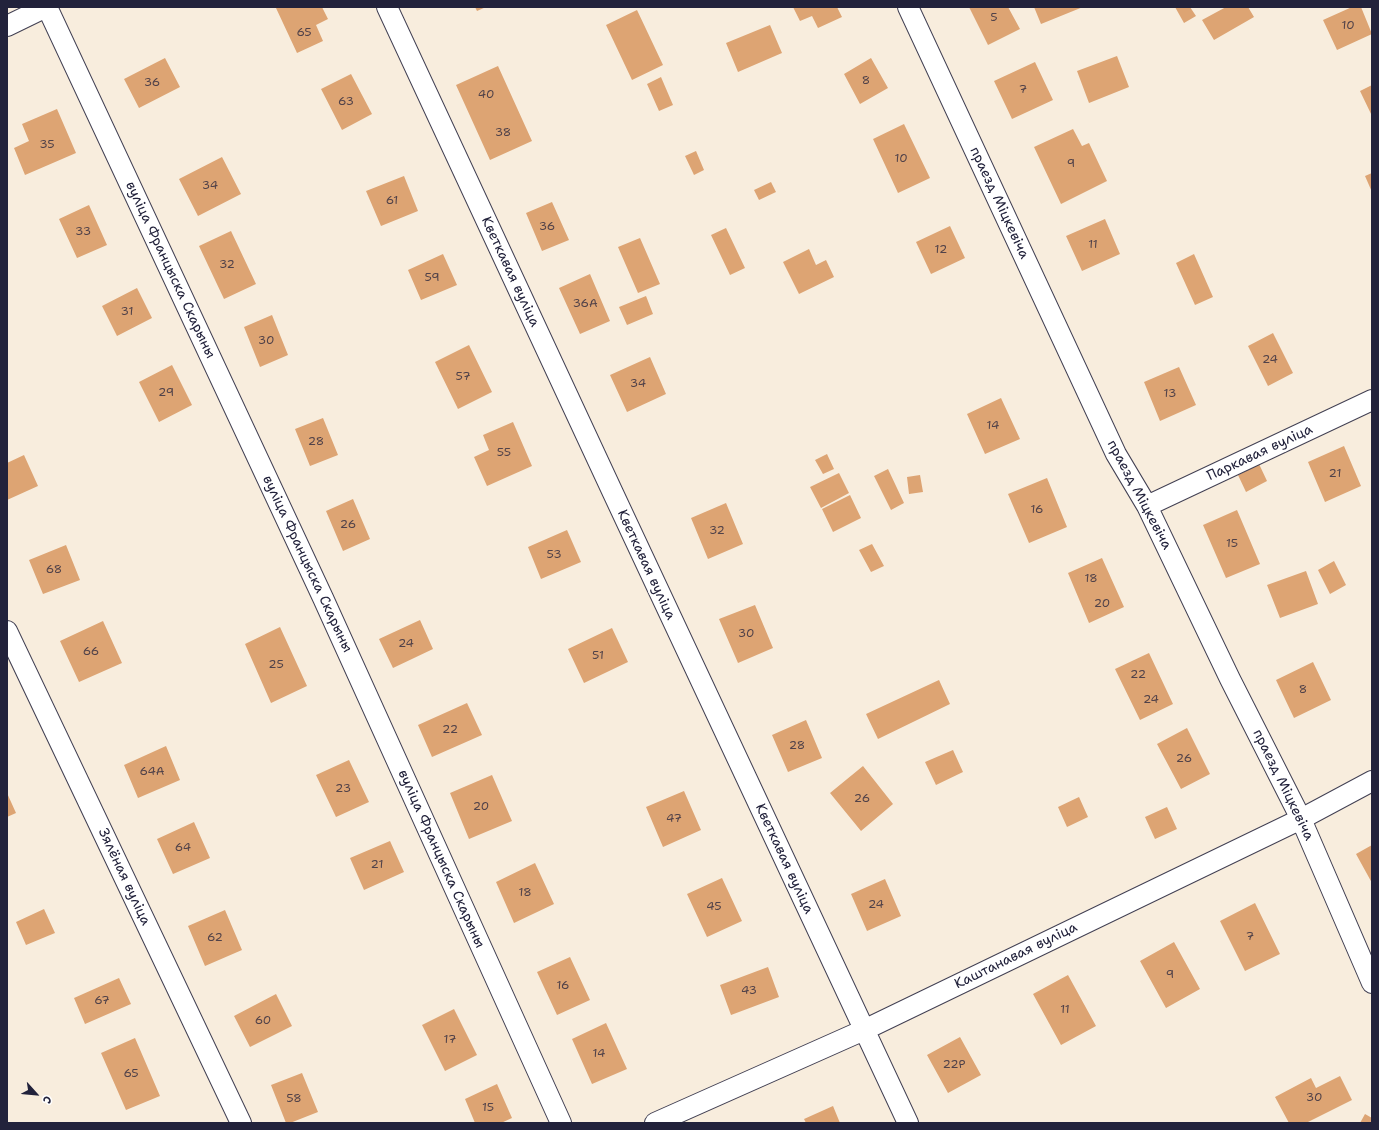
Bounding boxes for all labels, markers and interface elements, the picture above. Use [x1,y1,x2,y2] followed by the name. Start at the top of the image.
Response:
[990,11,998,25] house number: 5
[1341,19,1355,33] house number: 10
[296,26,312,40] house number: 65
[862,74,870,88] house number: 8
[144,76,160,90] house number: 36
[1019,83,1027,97] house number: 7
[478,88,494,102] house number: 40
[338,95,354,109] house number: 63
[495,126,511,140] house number: 38
[39,138,55,152] house number: 35
[966,144,1032,262] street label: праезд Міцкевіча
[894,152,908,166] house number: 10
[1067,157,1075,171] house number: 9
[122,179,218,361] street label: вуліца Францыска Скарыны
[202,179,218,193] house number: 34
[386,194,398,208] house number: 61
[477,214,543,330] street label: Кветкавая вуліца
[539,220,555,234] house number: 36
[75,225,91,239] house number: 33
[1088,238,1098,252] house number: 11
[935,243,947,257] house number: 12
[219,258,235,272] house number: 32
[424,271,440,285] house number: 59
[572,297,598,311] house number: 36А
[121,305,133,319] house number: 31
[258,334,274,348] house number: 30
[1262,353,1278,367] house number: 24
[455,370,471,384] house number: 57
[630,377,646,391] house number: 34
[158,386,174,400] house number: 29
[1164,387,1176,401] house number: 13
[987,419,999,433] house number: 14
[1205,421,1315,485] street label: Паркавая вуліца
[308,435,324,449] house number: 28
[1103,437,1175,553] street label: праезд Міцкевіча
[497,446,511,460] house number: 55
[1329,467,1341,481] house number: 21
[259,473,355,655] street label: вуліца Францыска Скарыны
[1030,503,1044,517] house number: 16
[613,507,679,623] street label: Кветкавая вуліца
[340,518,356,532] house number: 26
[709,524,725,538] house number: 32
[1226,537,1238,551] house number: 15
[546,548,562,562] house number: 53
[46,563,62,577] house number: 68
[1084,572,1098,586] house number: 18
[1094,597,1110,611] house number: 20
[738,627,754,641] house number: 30
[398,637,414,651] house number: 24
[83,645,99,659] house number: 66
[592,649,604,663] house number: 51
[268,658,284,672] house number: 25
[1130,668,1146,682] house number: 22
[1299,683,1307,697] house number: 8
[1143,693,1159,707] house number: 24
[442,723,458,737] house number: 22
[1249,727,1317,843] street label: праезд Міцкевіча
[789,739,805,753] house number: 28
[1176,752,1192,766] house number: 26
[139,765,165,779] house number: 64А
[394,767,488,951] street label: вуліца Францыска Скарыны
[335,782,351,796] house number: 23
[854,792,870,806] house number: 26
[473,800,489,814] house number: 20
[751,801,817,917] street label: Кветкавая вуліца
[666,812,682,826] house number: 47
[94,826,154,928] street label: Зялёная вуліца
[175,841,191,855] house number: 64
[371,858,383,872] house number: 21
[518,886,532,900] house number: 18
[868,898,884,912] house number: 24
[706,900,722,914] house number: 45
[952,919,1080,993] street label: Каштанавая вуліца
[1246,930,1254,944] house number: 7
[207,931,223,945] house number: 62
[1166,968,1174,982] house number: 9
[556,979,570,993] house number: 16
[741,984,757,998] house number: 43
[94,994,110,1008] house number: 67
[1060,1003,1070,1017] house number: 11
[255,1014,271,1028] house number: 60
[444,1033,456,1047] house number: 17
[593,1047,605,1061] house number: 14
[942,1058,966,1072] house number: 22Р
[123,1067,139,1081] house number: 65
[16,1074,56,1114] north arrow
[1306,1091,1322,1105] house number: 30
[286,1092,302,1106] house number: 58
[39,1093,55,1106] text: С
[482,1101,494,1115] house number: 15

